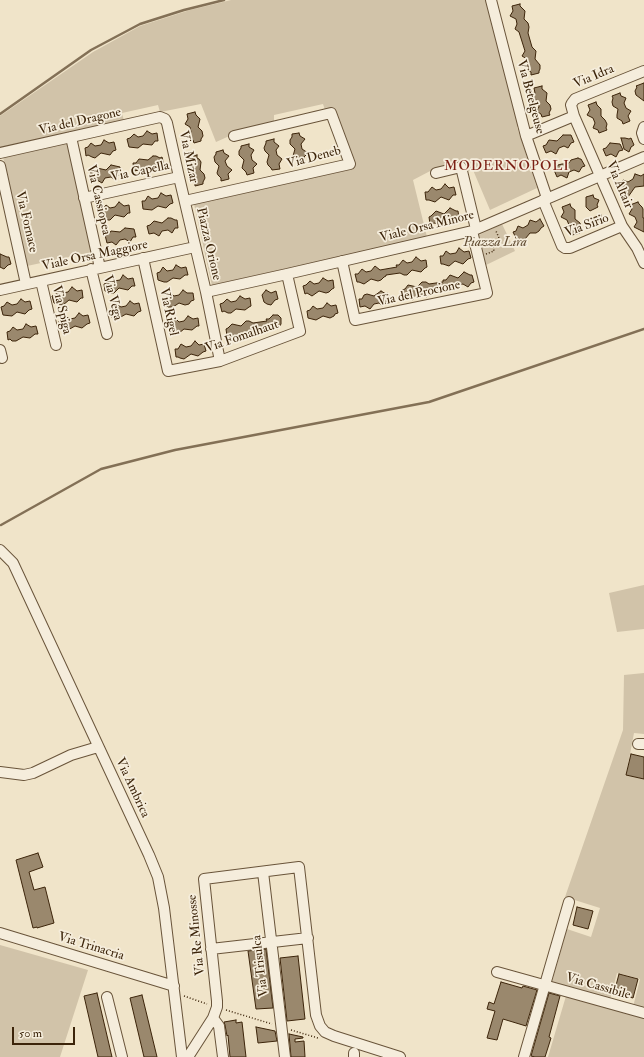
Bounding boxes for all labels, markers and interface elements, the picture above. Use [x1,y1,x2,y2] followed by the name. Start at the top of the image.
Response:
[513,58,547,136] street label: Via Betelgeuse
[571,62,617,92] street label: Via Idra
[37,105,123,139] street label: Via del Dragone
[175,129,201,185] street label: Via Mizar
[285,143,343,173] street label: Via Deneb
[109,158,171,186] street label: Via Capella
[444,159,570,175] district label: MODERNOPOLI
[602,159,636,211] street label: Via Altair
[82,163,114,237] street label: Via Cassiopea
[11,190,41,254] street label: Via Fornace
[192,206,224,282] street label: Piazza Orione
[378,208,476,246] street label: Viale Orsa Minore
[563,211,611,241] street label: Via Sirio
[463,235,527,251] park label: Piazza Lira
[41,237,149,275] street label: Viale Orsa Maggiore
[99,274,125,322] street label: Via Vega
[376,278,462,310] street label: Via del Procione
[48,284,74,336] street label: Via Spiga
[155,287,181,337] street label: Via Rigel
[203,317,281,357] street label: Via Fomalhaut
[111,756,153,820] street label: Via Ambrica
[185,894,209,976] street label: Via Re Minosse
[56,930,126,964] street label: Via Trinacria
[249,934,273,998] street label: Via Trisulca
[564,970,632,1004] street label: Via Cassibile
[14,1019,77,1045] scale bar
[19,1026,42,1041] text: 50 m

